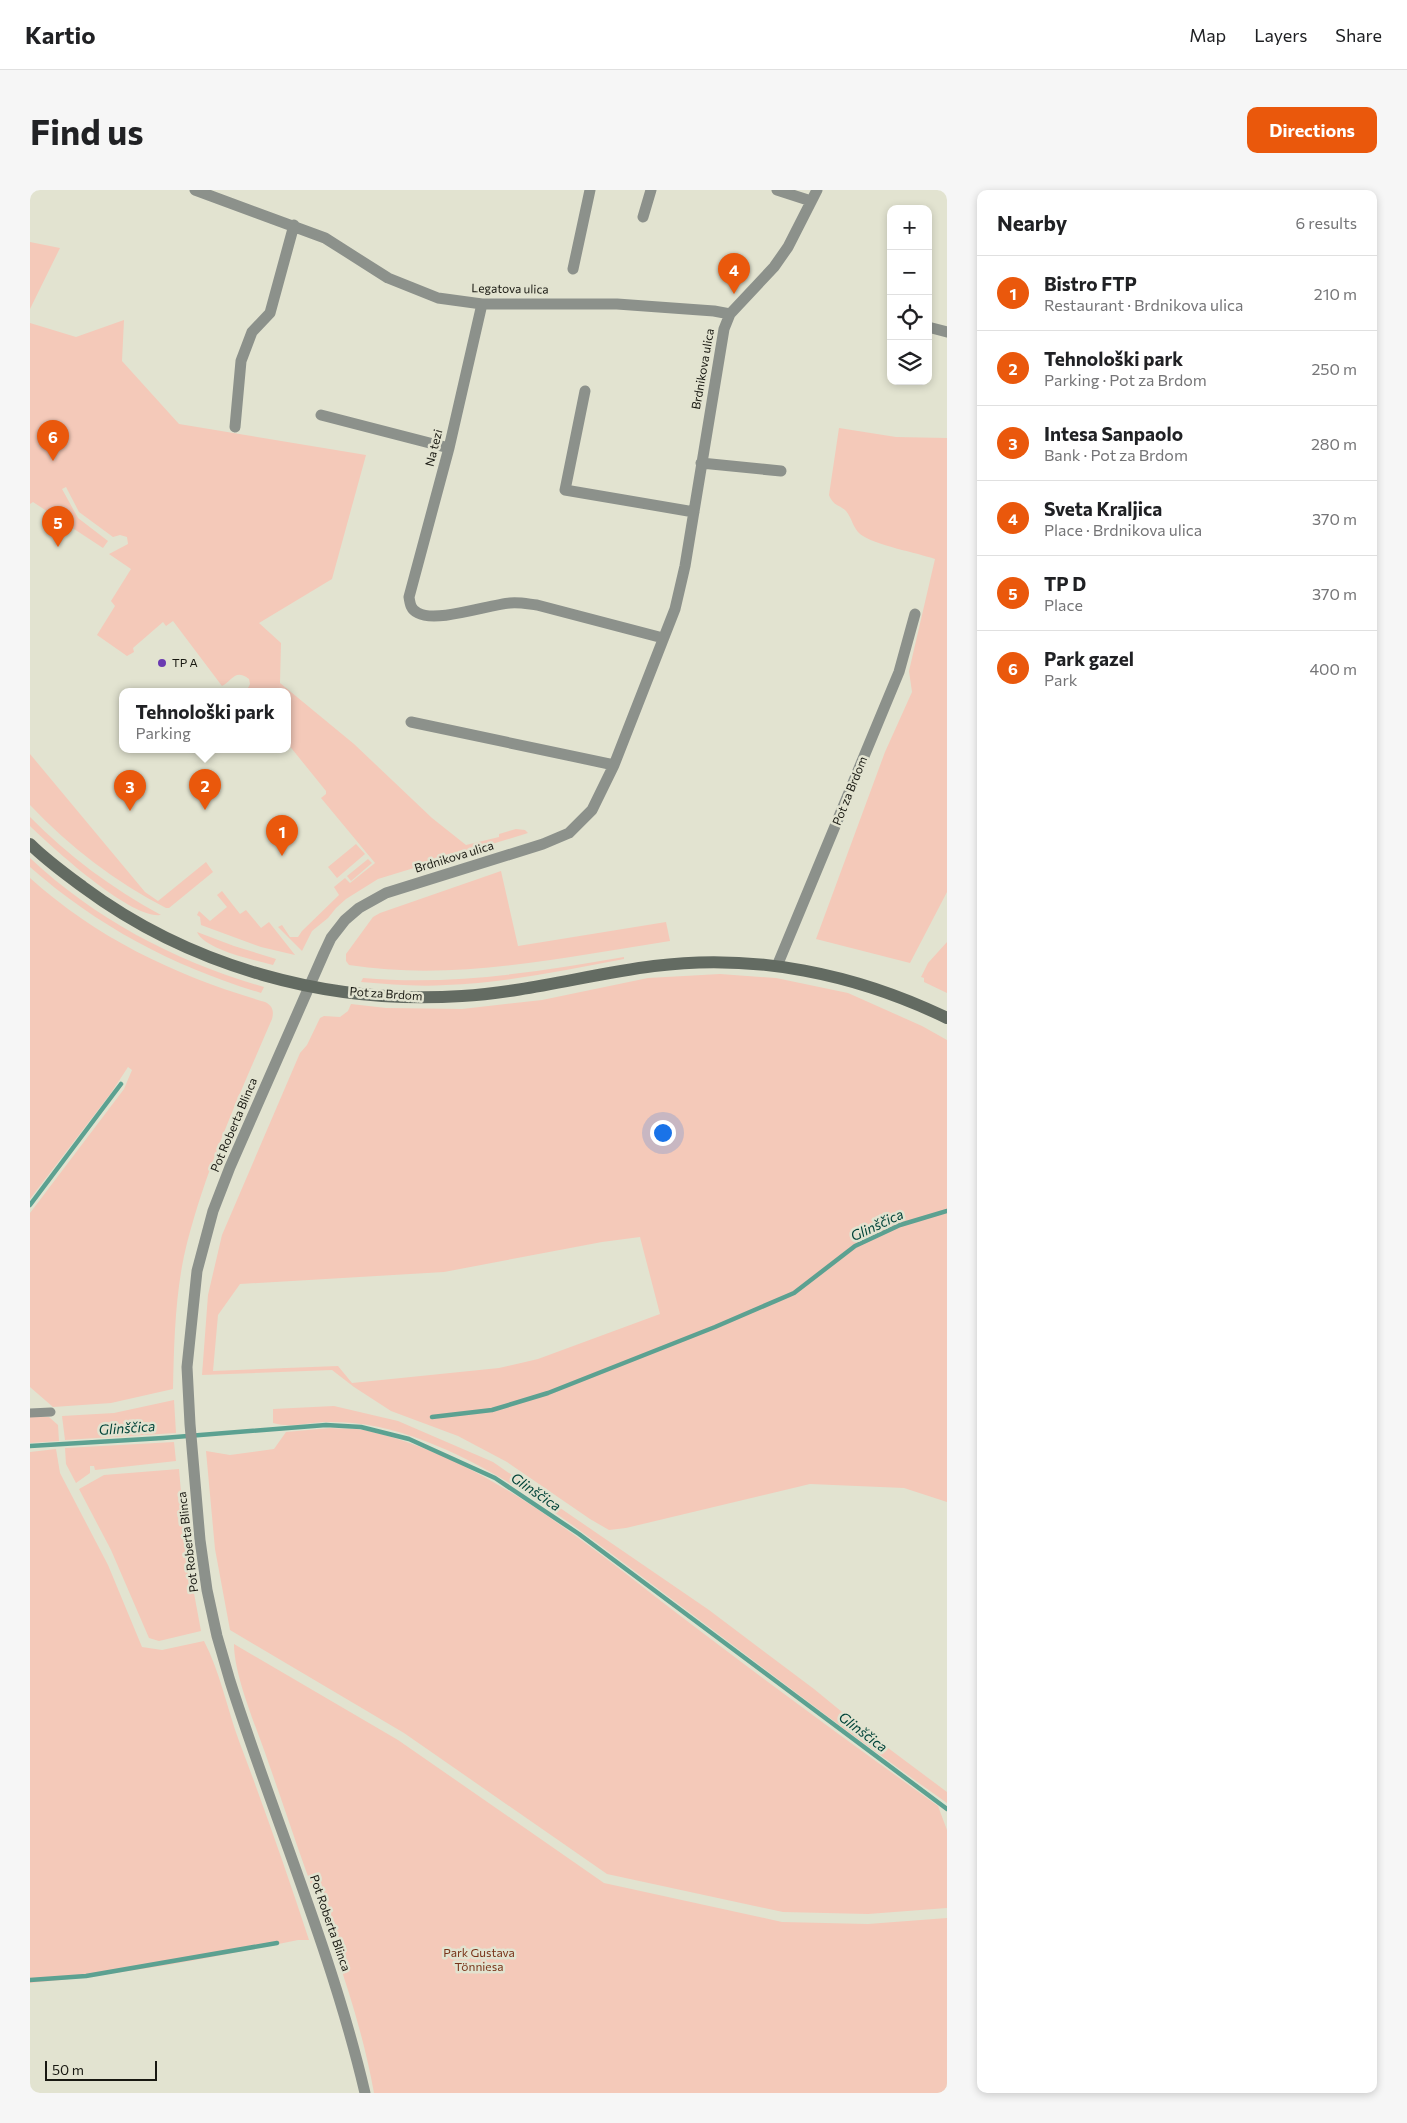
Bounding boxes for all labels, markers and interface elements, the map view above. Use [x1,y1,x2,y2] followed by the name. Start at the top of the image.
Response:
[25,20,95,49] text: Kartio
[1189,24,1226,46] text: Map
[1254,24,1307,46] text: Layers
[1335,24,1382,46] text: Share
[1247,107,1377,153] button: Directions
[30,109,144,152] text: Find us
[887,205,932,385] map controls
[887,205,932,250] button: +
[997,210,1067,235] text: Nearby
[1296,213,1357,232] text: 6 results
[887,250,932,295] button: −
[718,253,750,294] pin: 4
[1044,272,1137,295] text: Bistro FTP
[471,280,549,296] street label: Legatova ulica
[1009,284,1017,303] text: 1
[1314,284,1357,303] text: 210 m
[887,295,932,340] button: locate
[1044,295,1243,314] text: Restaurant · Brdnikova ulica
[688,327,716,410] street label: Brdnikova ulica
[887,340,932,385] button: layers
[1044,347,1183,370] text: Tehnološki park
[1008,359,1018,378] text: 2
[1311,359,1357,378] text: 250 m
[1044,370,1207,389] text: Parking · Pot za Brdom
[37,420,69,461] pin: 6
[1044,422,1183,445] text: Intesa Sanpaolo
[422,428,444,468] street label: Na tezi
[1008,434,1018,453] text: 3
[1311,434,1357,453] text: 280 m
[1044,445,1188,464] text: Bank · Pot za Brdom
[1044,497,1162,520] text: Sveta Kraljica
[42,506,74,547] pin: 5
[1008,509,1018,528] text: 4
[1312,509,1357,528] text: 370 m
[1044,520,1202,539] text: Place · Brdnikova ulica
[1044,572,1086,595] text: TP D
[1008,584,1018,603] text: 5
[1312,584,1357,603] text: 370 m
[1044,595,1083,614] text: Place
[1044,647,1134,670] text: Park gazel
[172,655,198,669] place label: TP A
[156,657,168,669] marker: TP A
[1008,659,1018,678] text: 6
[1309,659,1357,678] text: 400 m
[1044,670,1077,689] text: Park
[119,688,291,753] popup
[135,700,275,723] text: Tehnološki park
[135,723,191,742] text: Parking
[829,754,869,827] street label: Pot za Brdom
[189,769,221,810] pin: 2
[114,770,146,811] pin: 3
[266,815,298,856] pin: 1
[412,837,495,875] street label: Brdnikova ulica
[349,983,423,1003] street label: Pot za Brdom
[207,1075,259,1174] street label: Pot Roberta Blinca
[650,1120,676,1146] your location
[848,1205,906,1244] water label: Glinščica
[98,1417,156,1438] water label: Glinščica
[508,1469,564,1514] water label: Glinščica
[174,1491,200,1593] street label: Pot Roberta Blinca
[836,1708,891,1755] water label: Glinščica
[308,1873,354,1973] street label: Pot Roberta Blinca
[443,1945,515,1973] park label: Park Gustava Tönniesa
[45,2058,158,2081] scale bar
[52,2061,84,2078] text: 50 m

